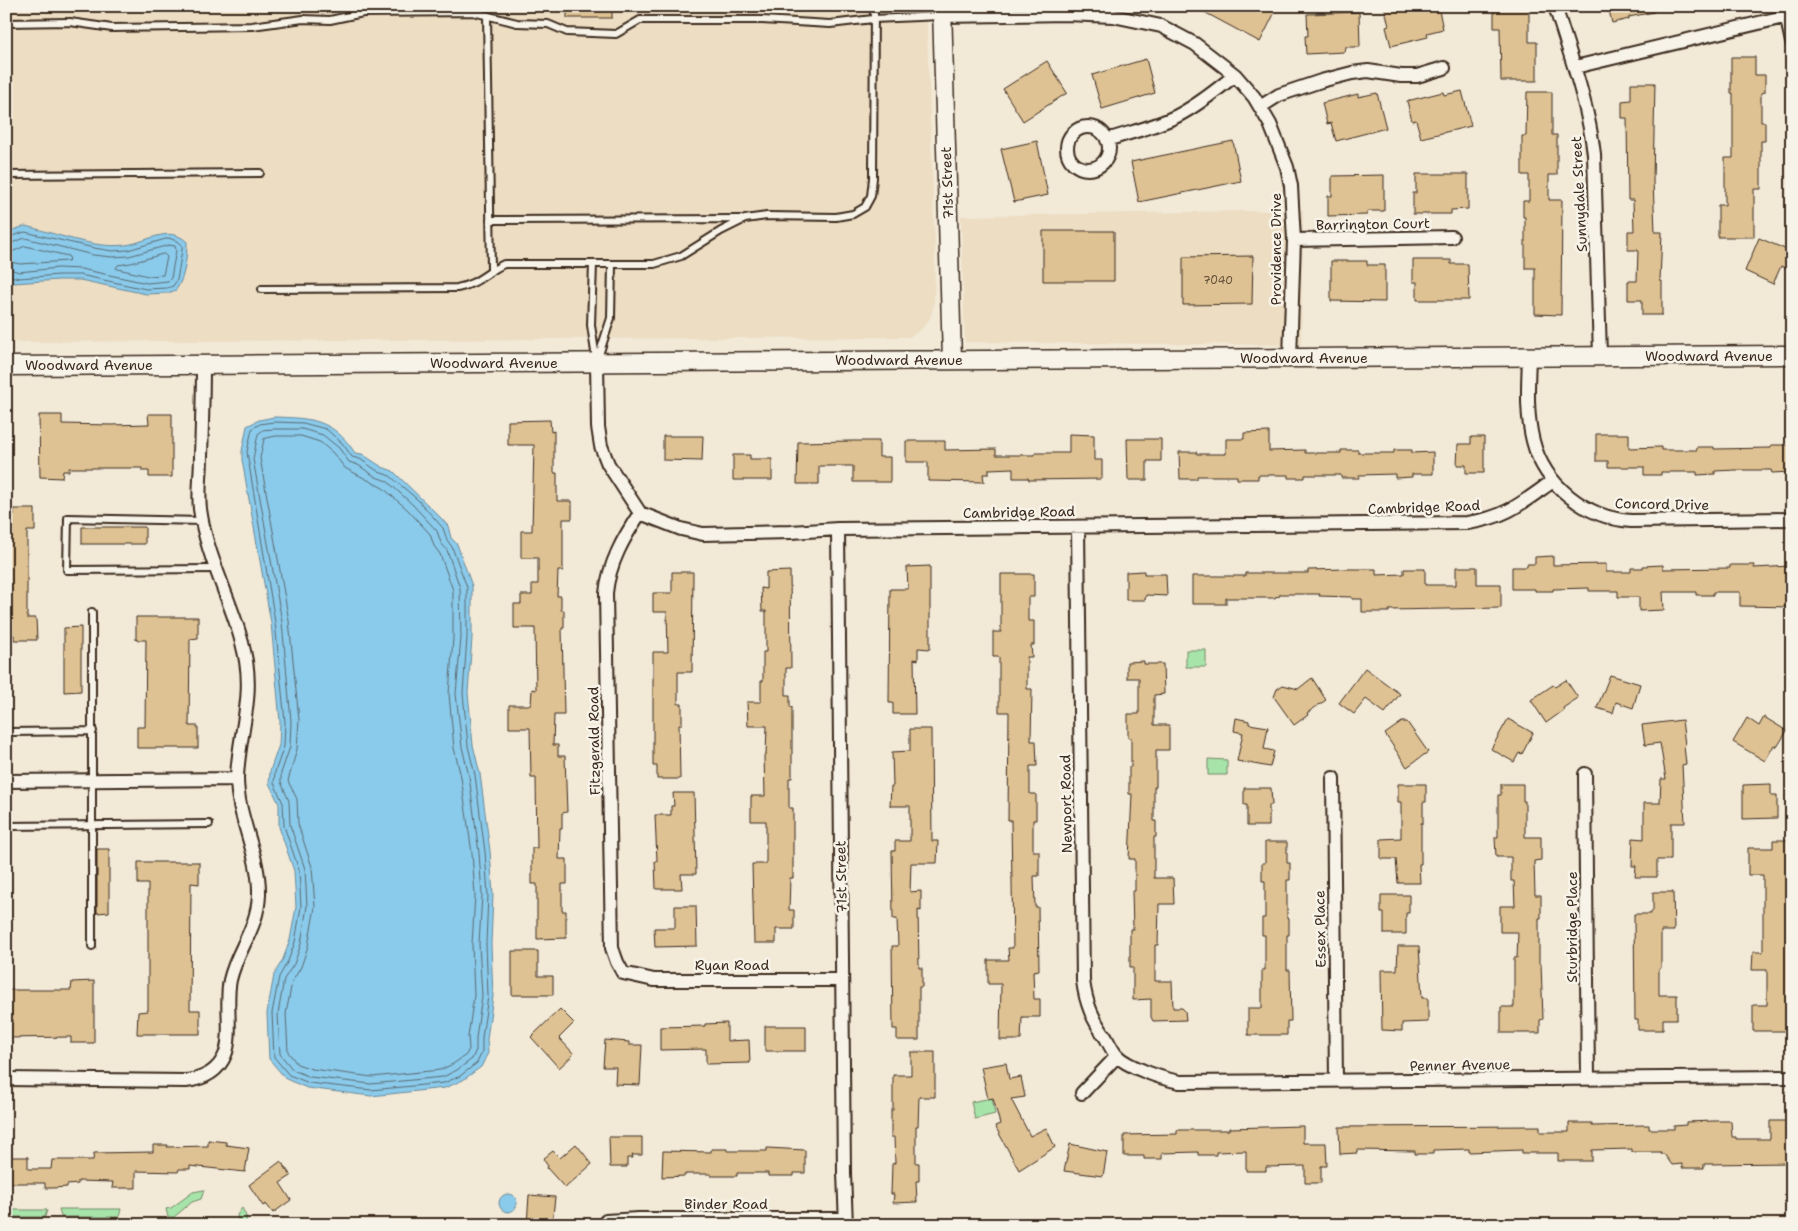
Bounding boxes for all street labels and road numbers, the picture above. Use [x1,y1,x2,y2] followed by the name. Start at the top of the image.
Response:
[1567,136,1591,252] street label: Sunnydale Street
[937,146,957,220] street label: 71st Street
[1267,193,1285,305] street label: Providence Drive
[1316,214,1430,234] street label: Barrington Court
[1645,347,1773,365] street label: Woodward Avenue
[1240,349,1368,367] street label: Woodward Avenue
[835,351,963,369] street label: Woodward Avenue
[430,354,558,372] street label: Woodward Avenue
[25,356,153,374] street label: Woodward Avenue
[1615,494,1709,514] street label: Concord Drive
[1368,496,1481,518] street label: Cambridge Road
[963,502,1075,522] street label: Cambridge Road
[584,686,604,796] street label: Fitzgerald Road
[1056,754,1076,854] street label: Newport Road
[831,840,851,914] street label: 71st Street
[1563,871,1581,983] street label: Sturbridge Place
[1310,890,1330,968] street label: Essex Place
[695,956,769,974] street label: Ryan Road
[1409,1055,1511,1075] street label: Penner Avenue
[684,1195,768,1213] street label: Binder Road

